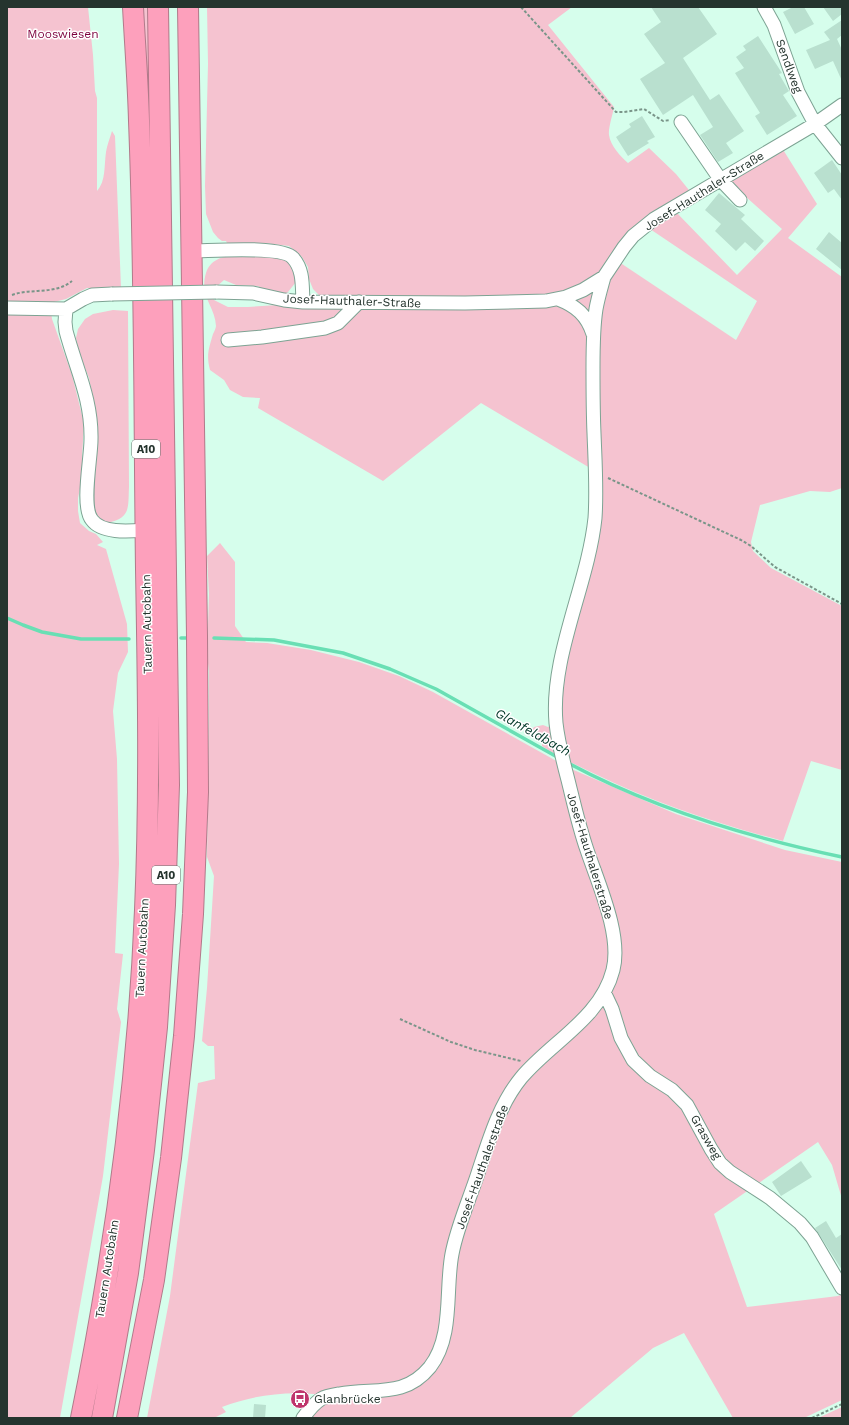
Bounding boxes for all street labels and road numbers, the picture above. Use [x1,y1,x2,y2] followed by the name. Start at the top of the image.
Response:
[773,37,805,95] street label: Sendlweg
[642,148,766,234] street label: Josef-Hauthaler-Straße
[283,292,421,310] street label: Josef-Hauthaler-Straße
[132,440,160,458] road number: A10
[139,574,155,674] street label: Tauern Autobahn
[564,791,616,921] street label: Josef-Hauthalerstraße
[152,866,180,884] road number: A10
[132,898,152,998] street label: Tauern Autobahn
[453,1103,511,1231] street label: Josef-Hauthalerstraße
[688,1112,725,1162] street label: Grasweg
[92,1219,122,1319] street label: Tauern Autobahn

